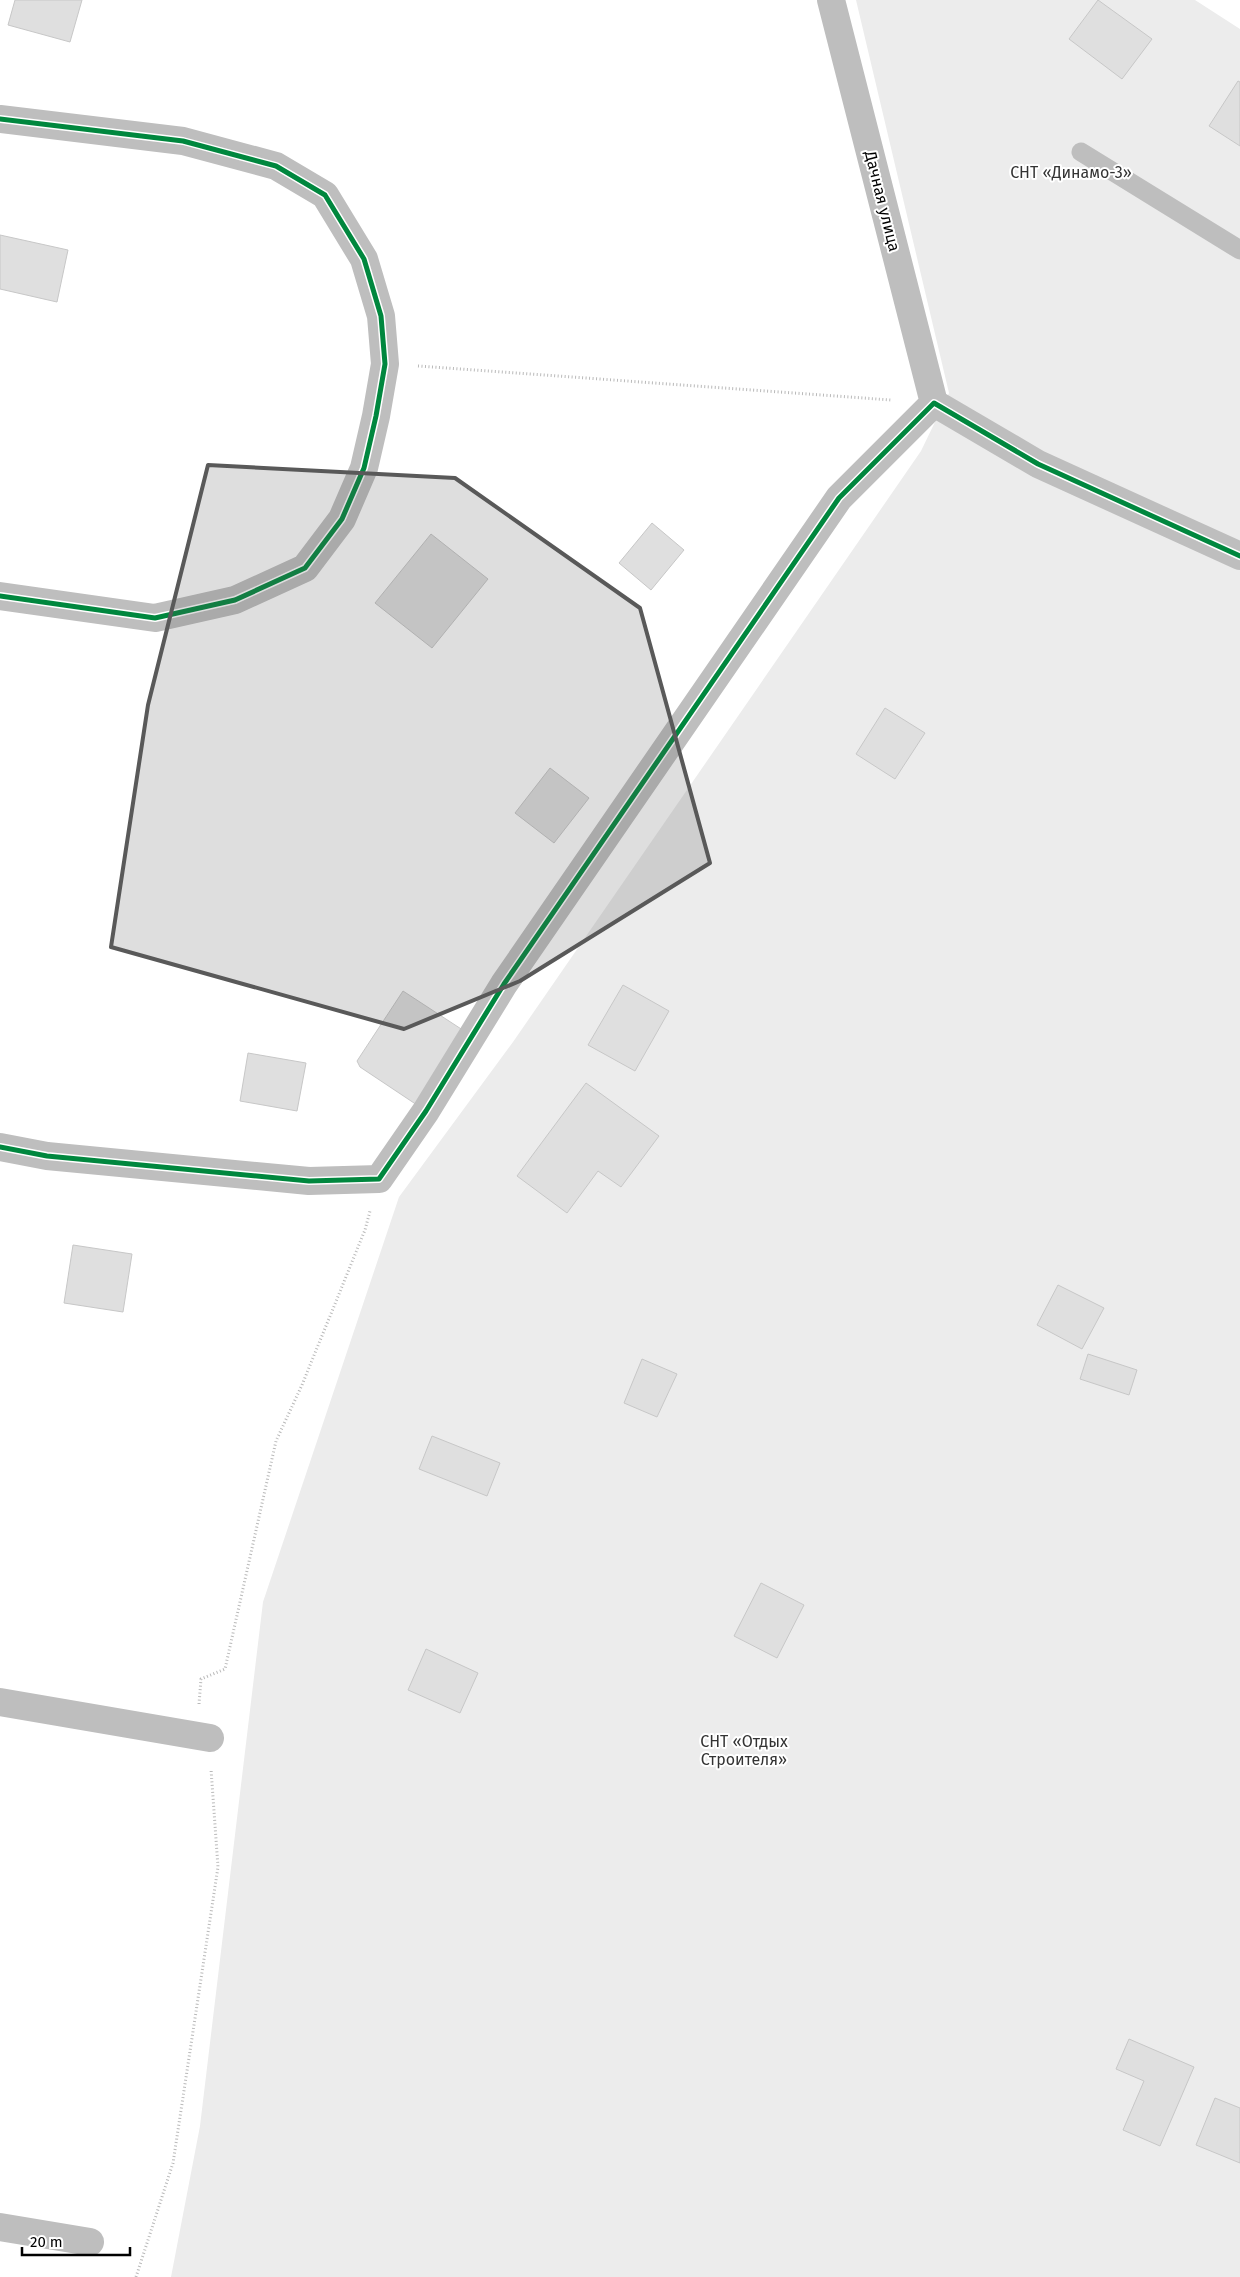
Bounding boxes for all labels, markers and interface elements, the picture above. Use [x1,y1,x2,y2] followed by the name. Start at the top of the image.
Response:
[861,148,904,253] street label: Дачная улица
[1010,163,1132,182] park label: СНТ «Динамо-3»
[700,1732,788,1769] park label: СНТ «Отдых Строителя»
[22,2224,130,2256] scale bar
[30,2233,63,2251] text: 20 m

